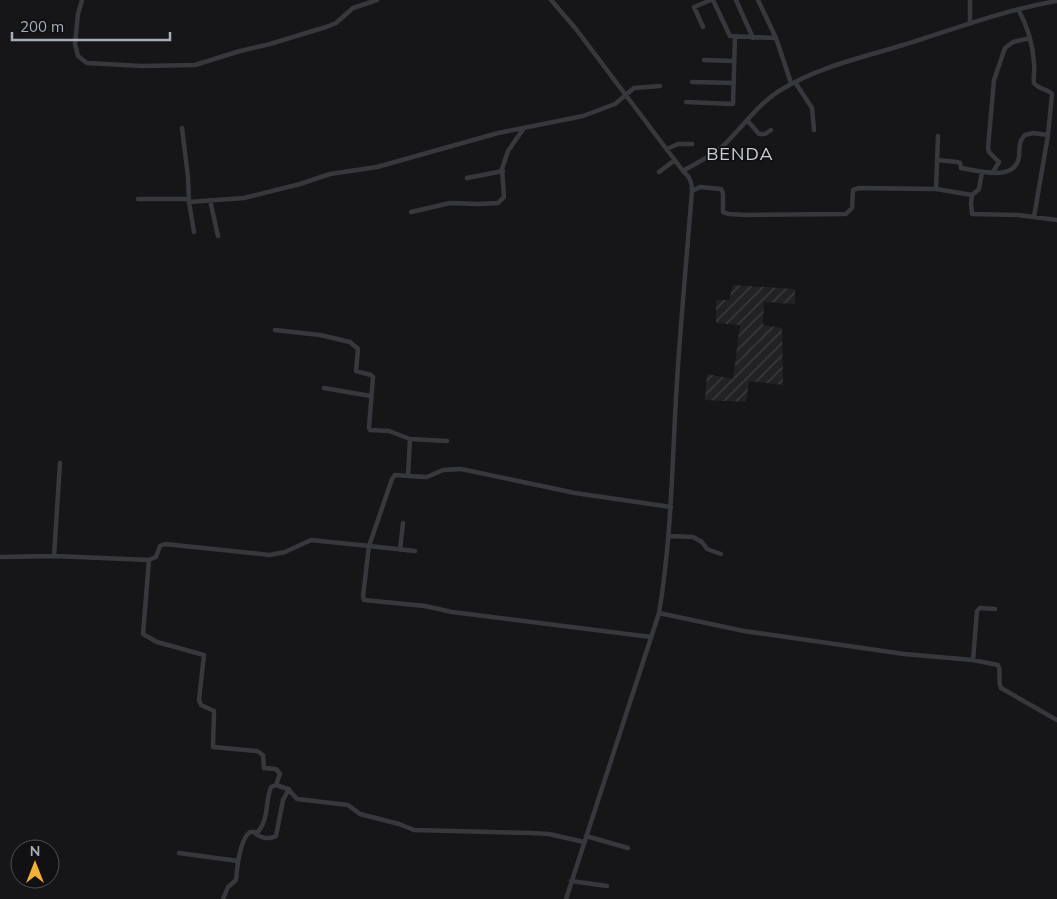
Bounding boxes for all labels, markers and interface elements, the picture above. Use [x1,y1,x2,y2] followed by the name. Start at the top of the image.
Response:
[12,10,170,42] scale bar
[20,17,64,36] text: 200 m
[706,142,774,165] district label: BENDA
[10,839,60,889] north arrow
[30,842,40,860] text: N

